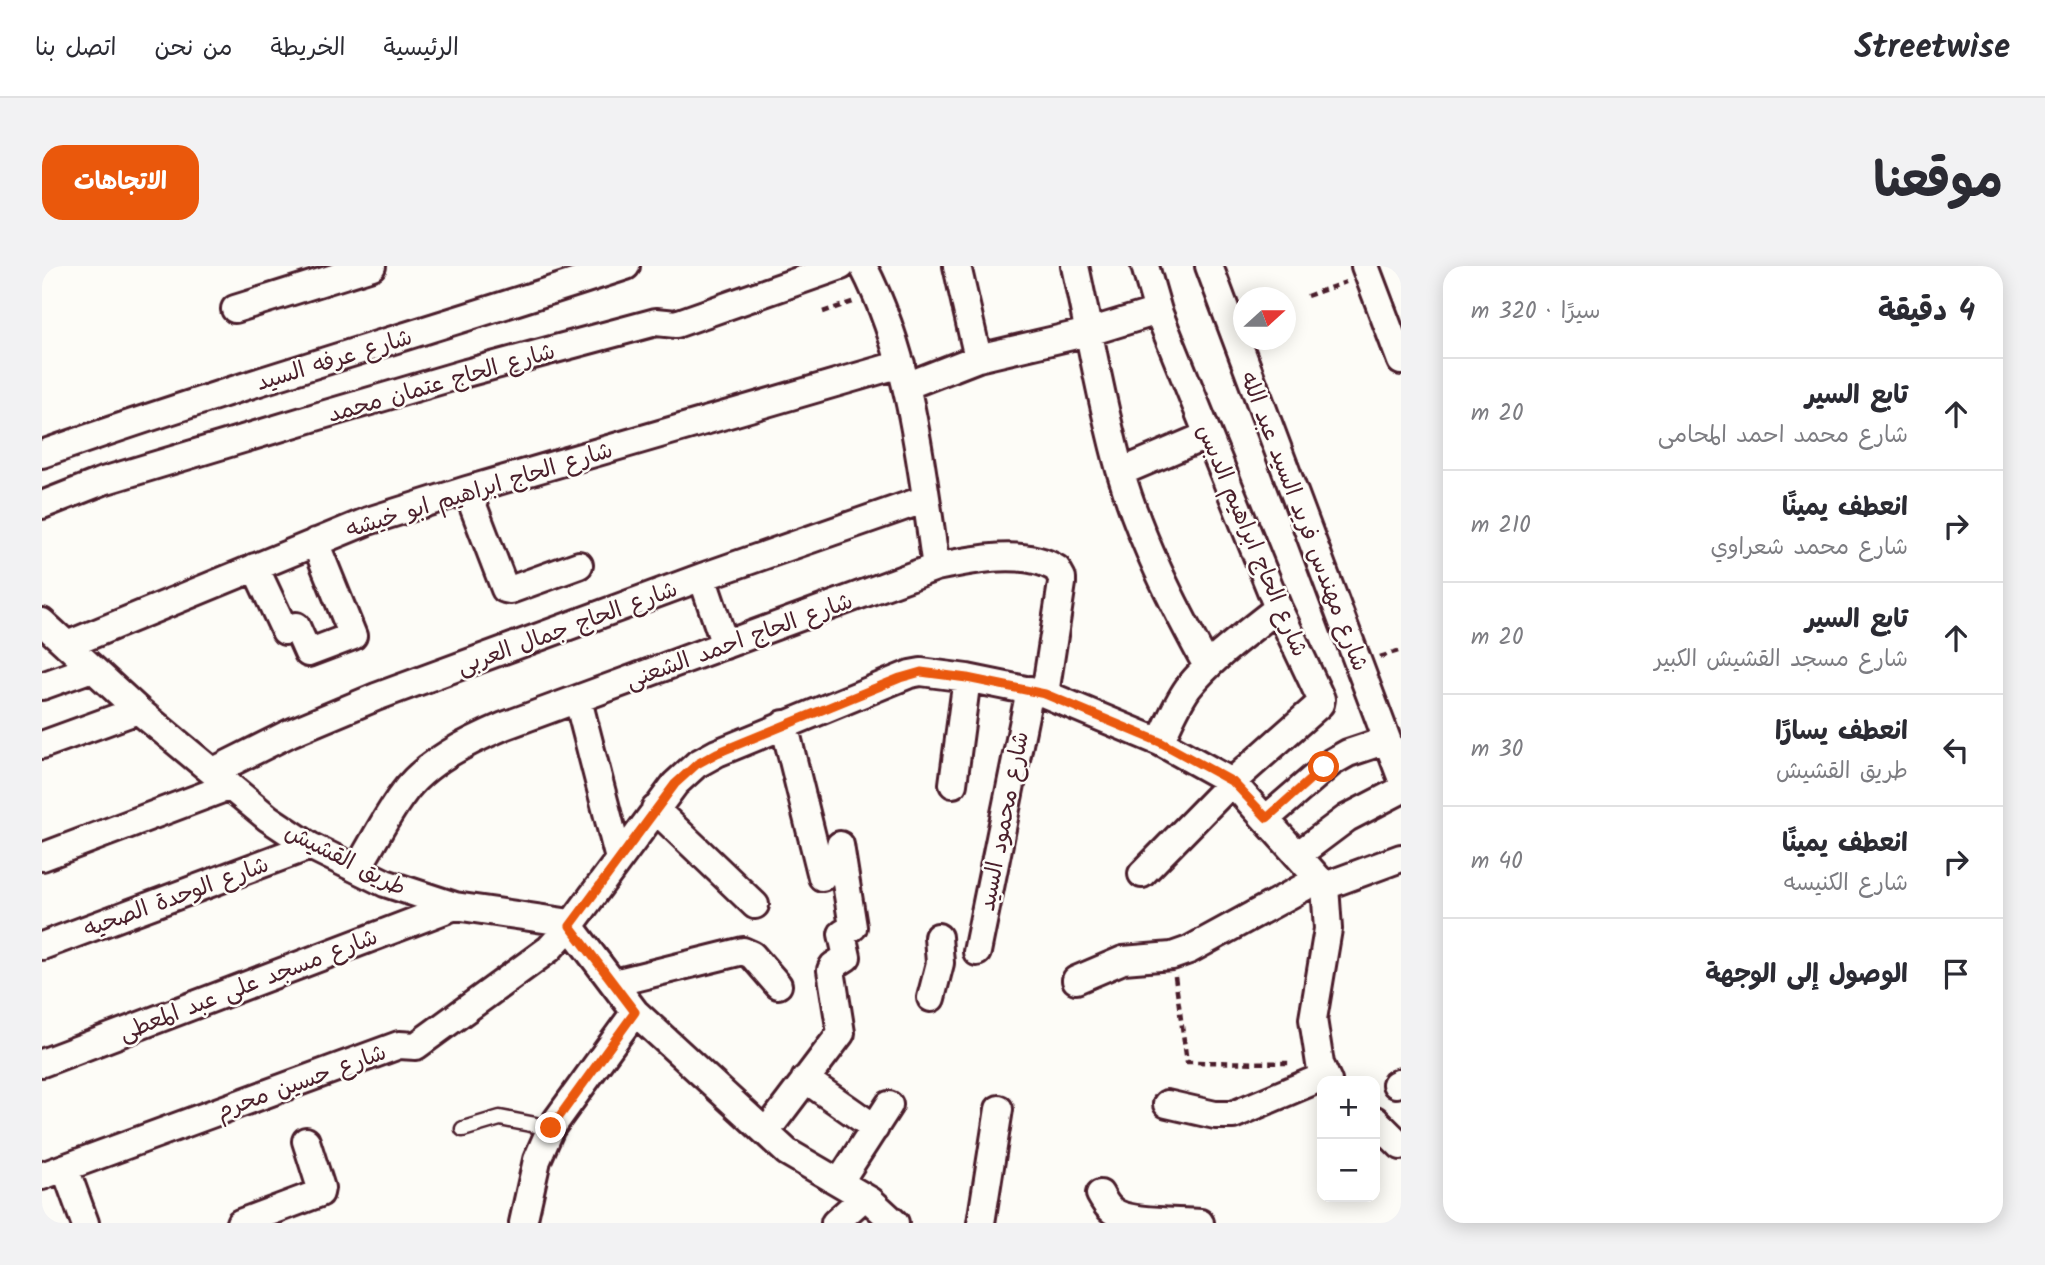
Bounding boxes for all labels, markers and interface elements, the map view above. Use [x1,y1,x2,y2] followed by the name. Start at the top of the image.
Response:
[1854,22,2010,75] text: Streetwise
[35,29,116,68] text: اتصل بنا
[154,29,233,68] text: من نحن
[271,29,345,68] text: الخريطة
[383,29,459,68] text: الرئيسية
[1873,144,2003,222] text: موقعنا
[42,145,199,220] button: الاتجاهات
[1233,287,1296,350] north arrow
[1878,288,1975,336] text: 4 دقيقة
[1471,294,1600,330] text: سيرًا · 320 m
[252,320,417,402] street label: شارع عرفه السيد
[324,334,560,434] street label: شارع الحاج عتمان محمد
[1229,367,1377,677] street label: شارع مهندس فريد السيد عبد الله
[1805,375,1908,417] text: تابع السير
[1937,395,1975,433] icon: ahead
[1471,396,1523,432] text: 20 m
[1658,418,1908,454] text: شارع محمد احمد المحامى
[1186,419,1317,663] street label: شارع الحاج ابراهيم الدبس
[342,433,618,549] street label: شارع الحاج ابراهيم ابو خيشه
[1782,487,1908,529] text: انعطف يمينًا
[1937,507,1975,545] icon: right
[1471,508,1531,544] text: 210 m
[1710,530,1908,566] text: شارع محمد شعراوي
[452,572,683,686] street label: شارع الحاج جمال العربى
[621,584,858,700] street label: شارع الحاج احمد الشعنى
[1805,599,1908,641] text: تابع السير
[1937,619,1975,657] icon: ahead
[1471,620,1523,656] text: 20 m
[1654,642,1908,678] text: شارع مسجد القشيش الكبير
[1775,711,1908,753] text: انعطف يسارًا
[970,728,1040,914] street label: شارع محمود السيد
[1937,731,1975,769] icon: left
[1471,732,1523,768] text: 30 m
[1308,751,1339,782] route start
[1776,754,1908,790] text: طريق القشيش
[278,815,412,907] street label: طريق القشيش
[1782,823,1908,865] text: انعطف يمينًا
[1937,843,1975,881] icon: right
[1471,844,1523,880] text: 40 m
[79,848,274,948] street label: شارع الوحدة الصحيه
[1784,866,1908,902] text: شارع الكنيسه
[114,920,383,1052] street label: شارع مسجد على عبد المعطى
[1705,954,1908,996] text: الوصول إلى الوجهة
[1937,955,1975,993] icon: arrive
[212,1035,392,1130] street label: شارع حسين محرم
[1317,1076,1380,1202] map controls
[1317,1076,1380,1139] button: +
[535,1112,566,1143] route end
[1317,1139,1380,1202] button: −

